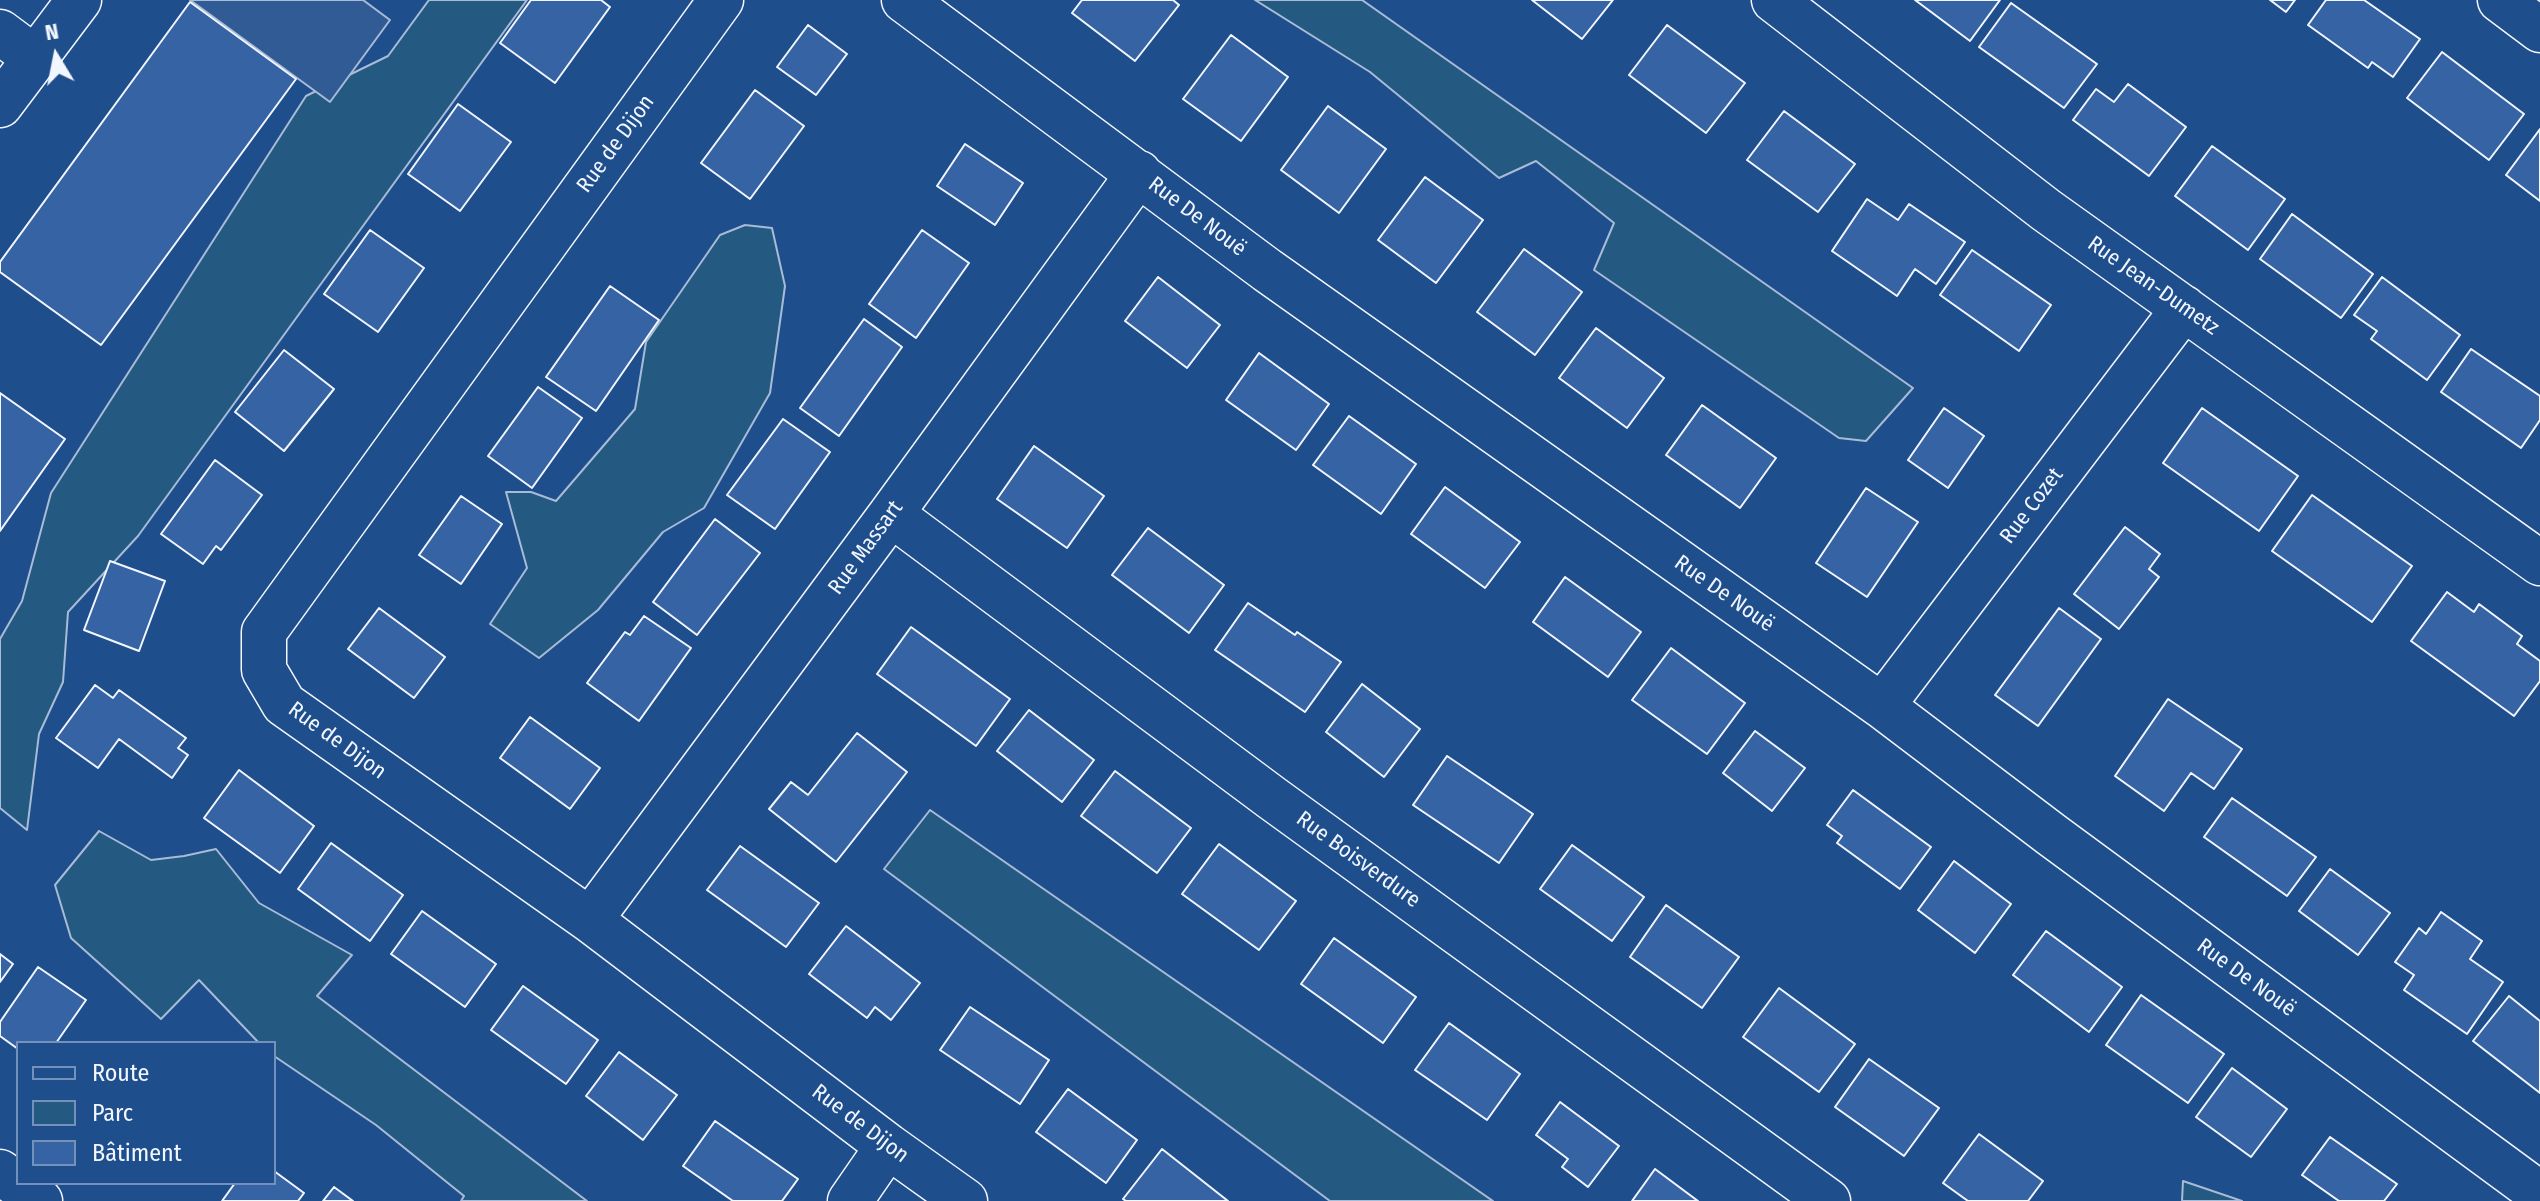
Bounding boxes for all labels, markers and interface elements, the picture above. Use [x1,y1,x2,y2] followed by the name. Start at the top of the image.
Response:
[16,16,96,96] north arrow
[43,17,61,46] text: N
[572,90,660,198] street label: Rue de Dijon
[1143,172,1251,262] street label: Rue De Nouë
[2082,231,2224,341] street label: Rue Jean-Dumetz
[1995,463,2069,549] street label: Rue Cozet
[823,496,909,600] street label: Rue Massart
[1669,550,1779,638] street label: Rue De Nouë
[283,697,391,785] street label: Rue de Dijon
[1291,806,1425,914] street label: Rue Boisverdure
[2191,933,2301,1023] street label: Rue De Nouë
[16,1041,276,1185] legend
[92,1059,149,1087] text: Route
[806,1079,914,1169] street label: Rue de Dijon
[92,1099,133,1127] text: Parc
[92,1139,182,1167] text: Bâtiment

